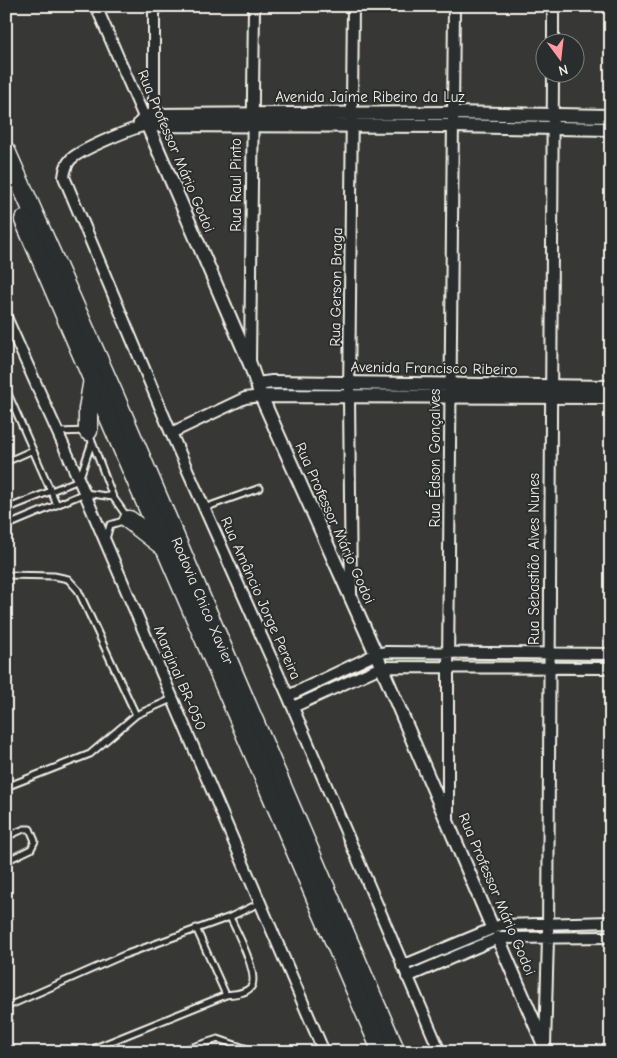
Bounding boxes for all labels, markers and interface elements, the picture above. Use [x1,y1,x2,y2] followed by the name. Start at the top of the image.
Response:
[534,32,584,82] north arrow
[557,61,570,79] text: N
[134,67,218,235] street label: Rua Professor Mário Godoi
[275,88,465,106] street label: Avenida Jaime Ribeiro da Luz
[227,138,245,232] street label: Rua Raul Pinto
[326,227,346,347] street label: Rua Gerson Braga
[350,358,518,378] street label: Avenida Francisco Ribeiro
[425,389,444,527] street label: Rua Édson Gonçalves
[291,440,379,606] street label: Rua Professor Mário Godoi
[525,473,543,645] street label: Rua Sebastião Alves Nunes
[217,514,305,682] street label: Rua Amâncio Jorge Pereira
[167,534,238,667] street label: Rodovia Chico Xavier
[150,623,210,733] street label: Marginal BR-050
[455,810,539,978] street label: Rua Professor Mário Godoi

